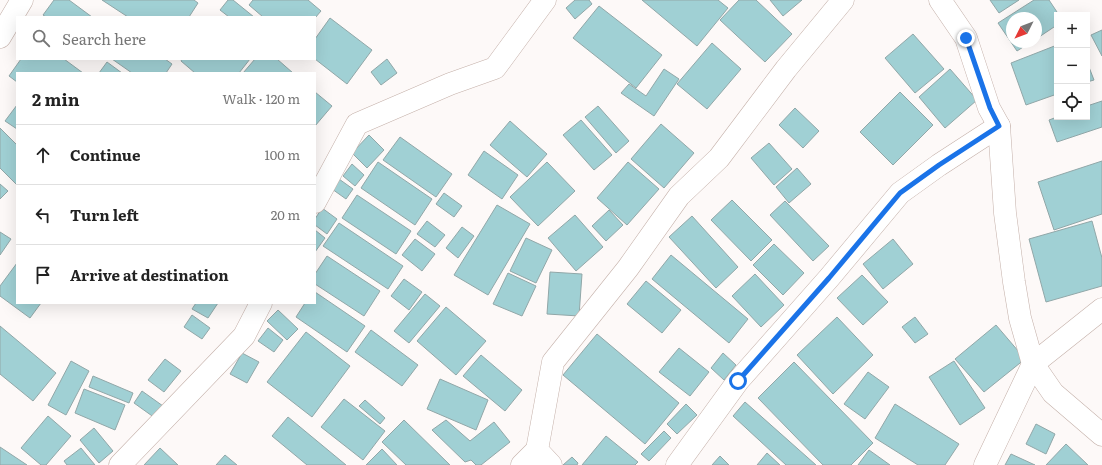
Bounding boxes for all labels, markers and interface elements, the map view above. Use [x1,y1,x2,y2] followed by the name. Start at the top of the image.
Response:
[1006,12,1042,48] north arrow
[1054,12,1090,120] map controls
[1054,12,1090,48] button: +
[16,16,316,60] search box
[30,27,52,49] icon: search
[62,27,146,50] text: Search here
[957,29,975,47] route end
[1054,48,1090,84] button: −
[1054,84,1090,120] button: locate
[32,86,80,111] text: 2 min
[223,89,300,108] text: Walk · 120 m
[70,143,140,166] text: Continue
[32,144,54,166] icon: ahead
[264,145,300,164] text: 100 m
[70,203,139,226] text: Turn left
[32,204,54,226] icon: left
[271,205,300,224] text: 20 m
[70,263,229,286] text: Arrive at destination
[32,264,54,286] icon: arrive
[729,372,747,390] route start

